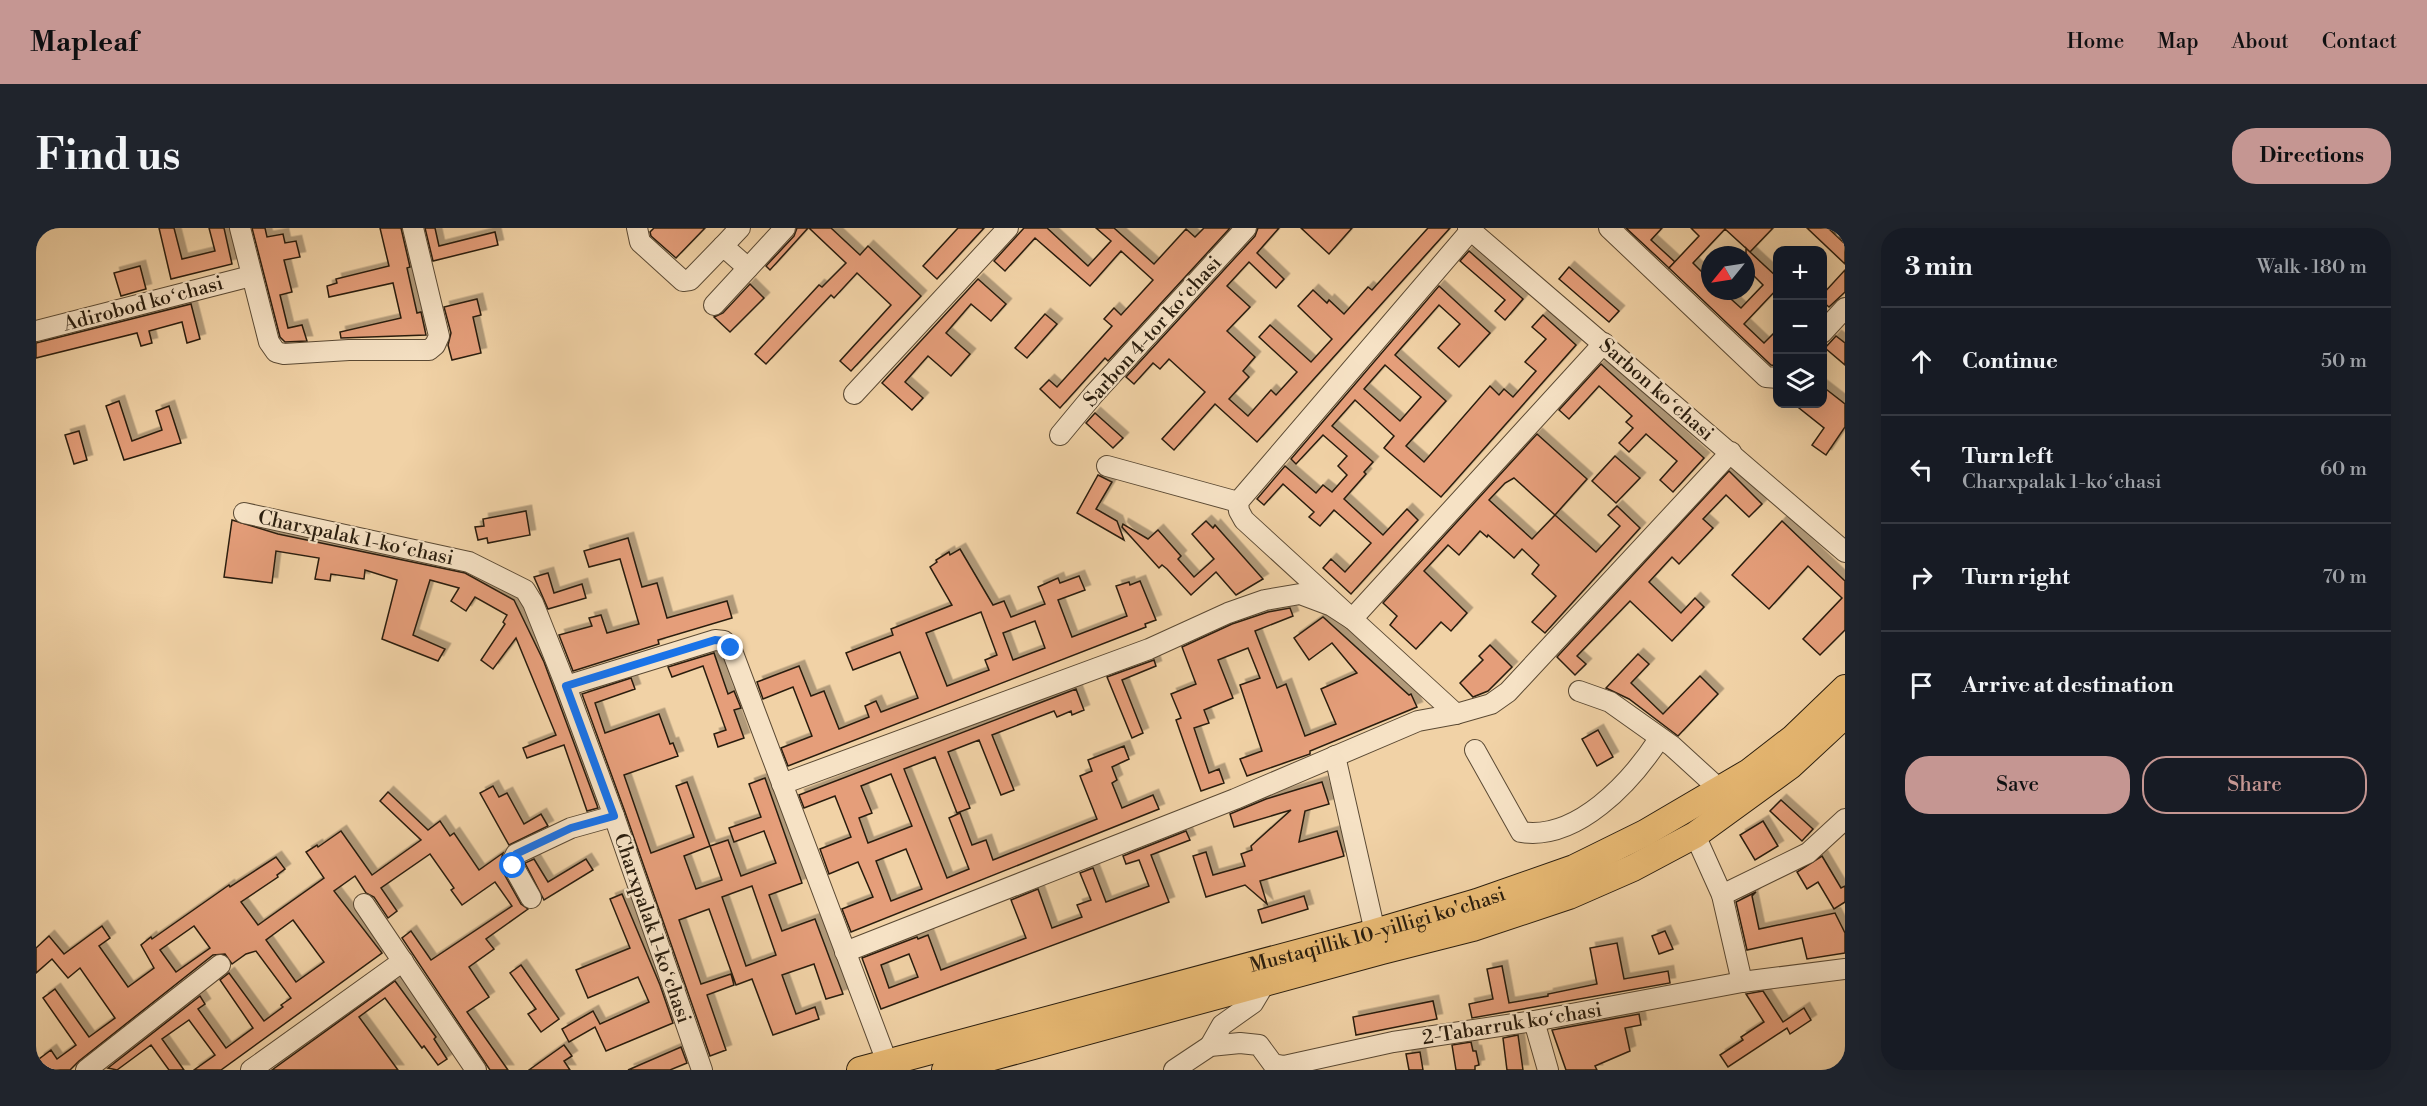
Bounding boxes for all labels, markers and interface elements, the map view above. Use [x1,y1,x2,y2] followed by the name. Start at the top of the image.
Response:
[30,25,138,60] text: Mapleaf
[2067,29,2124,55] text: Home
[2157,29,2199,55] text: Map
[2232,29,2289,55] text: About
[2322,29,2397,55] text: Contact
[2232,128,2391,184] button: Directions
[36,130,180,183] text: Find us
[1701,246,1755,300] north arrow
[1773,246,1827,408] map controls
[1773,246,1827,300] button: +
[1079,251,1228,413] street label: Sarbon 4-tor koʻchasi
[1905,251,1973,283] text: 3 min
[2257,255,2367,280] text: Walk · 180 m
[60,271,226,338] street label: Adirobod koʻchasi
[1773,300,1827,354] button: −
[1593,333,1719,447] street label: Sarbon koʻchasi
[1905,345,1938,378] icon: ahead
[1962,348,2058,375] text: Continue
[2321,349,2367,374] text: 50 m
[1773,354,1827,408] button: layers
[1962,443,2053,470] text: Turn left
[1905,453,1938,486] icon: left
[2320,457,2367,482] text: 60 m
[1962,470,2162,495] text: Charxpalak 1-koʻchasi
[256,506,456,572] street label: Charxpalak 1-koʻchasi
[1905,561,1938,594] icon: right
[1962,564,2070,591] text: Turn right
[2323,565,2367,590] text: 70 m
[717,634,743,660] route end
[1905,669,1938,702] icon: arrive
[1962,672,2174,699] text: Arrive at destination
[1905,756,2130,814] button: Save
[2142,756,2367,814] button: Share
[607,830,696,1027] street label: Charxpalak 1-koʻchasi
[499,852,525,878] route start
[1247,882,1509,979] street label: Mustaqillik 10-yilligi ko'chasi
[1420,998,1604,1051] street label: 2-Tabarruk koʻchasi

